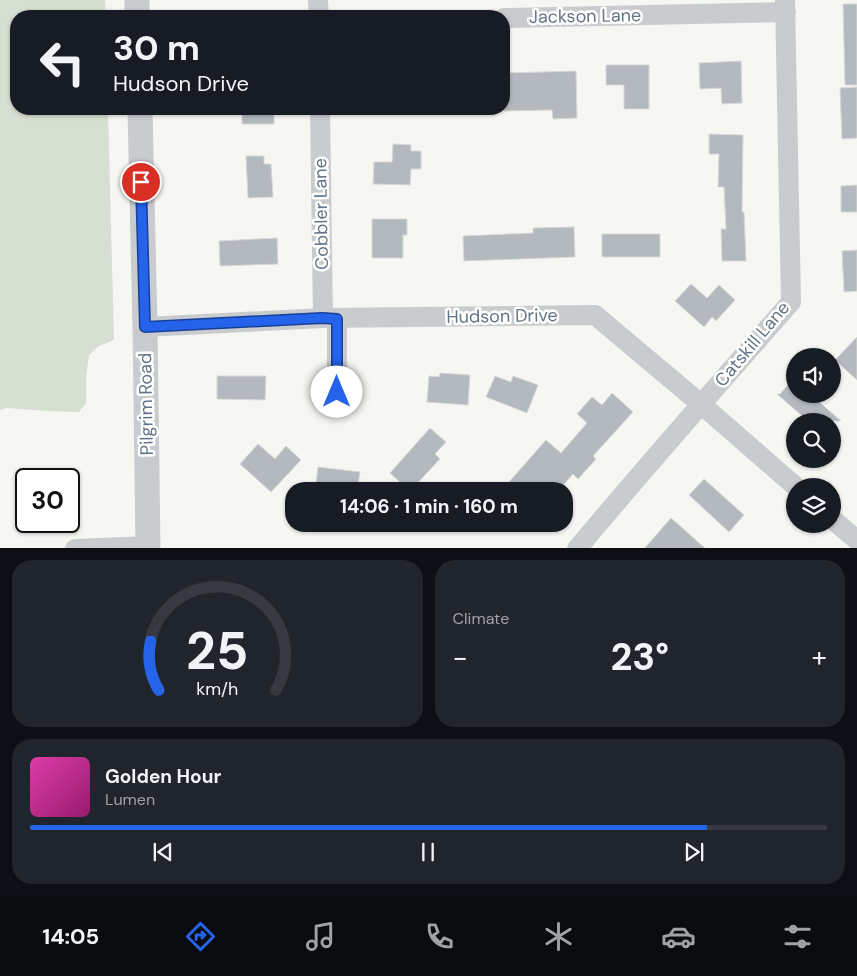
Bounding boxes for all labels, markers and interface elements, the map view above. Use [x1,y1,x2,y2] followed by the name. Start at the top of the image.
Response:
[529,3,641,29] street label: Jackson Lane
[113,25,200,71] text: 30 m
[30,30,95,95] icon: left
[113,69,249,98] text: Hudson Drive
[308,158,334,270] street label: Cobbler Lane
[120,161,162,203] pin
[127,168,155,196] icon: arrive
[709,296,795,392] street label: Catskill Lane
[446,303,558,329] street label: Hudson Drive
[786,348,841,533] map controls
[786,348,841,403] button: sound
[133,353,159,455] street label: Pilgrim Road
[310,365,362,417] position arrow
[786,413,841,468] button: search
[15,468,80,533] speed limit sign: 30
[786,478,841,533] button: layers
[340,494,518,519] text: 14:06 · 1 min · 160 m
[453,608,509,629] text: Climate
[186,617,248,685] text: 25
[610,632,669,682] text: 23°
[453,639,468,676] text: −
[812,639,827,676] text: +
[196,677,238,701] text: km/h
[105,764,221,789] text: Golden Hour
[105,789,155,810] text: Lumen
[149,838,177,866] icon: previous
[414,838,442,866] icon: pause
[680,838,708,866] icon: next
[183,919,218,954] icon: directions
[303,919,338,954] icon: music
[422,919,457,954] icon: phone
[541,919,576,954] icon: climate
[661,919,696,954] icon: car
[780,919,815,954] icon: filters
[42,922,99,951] text: 14:05

